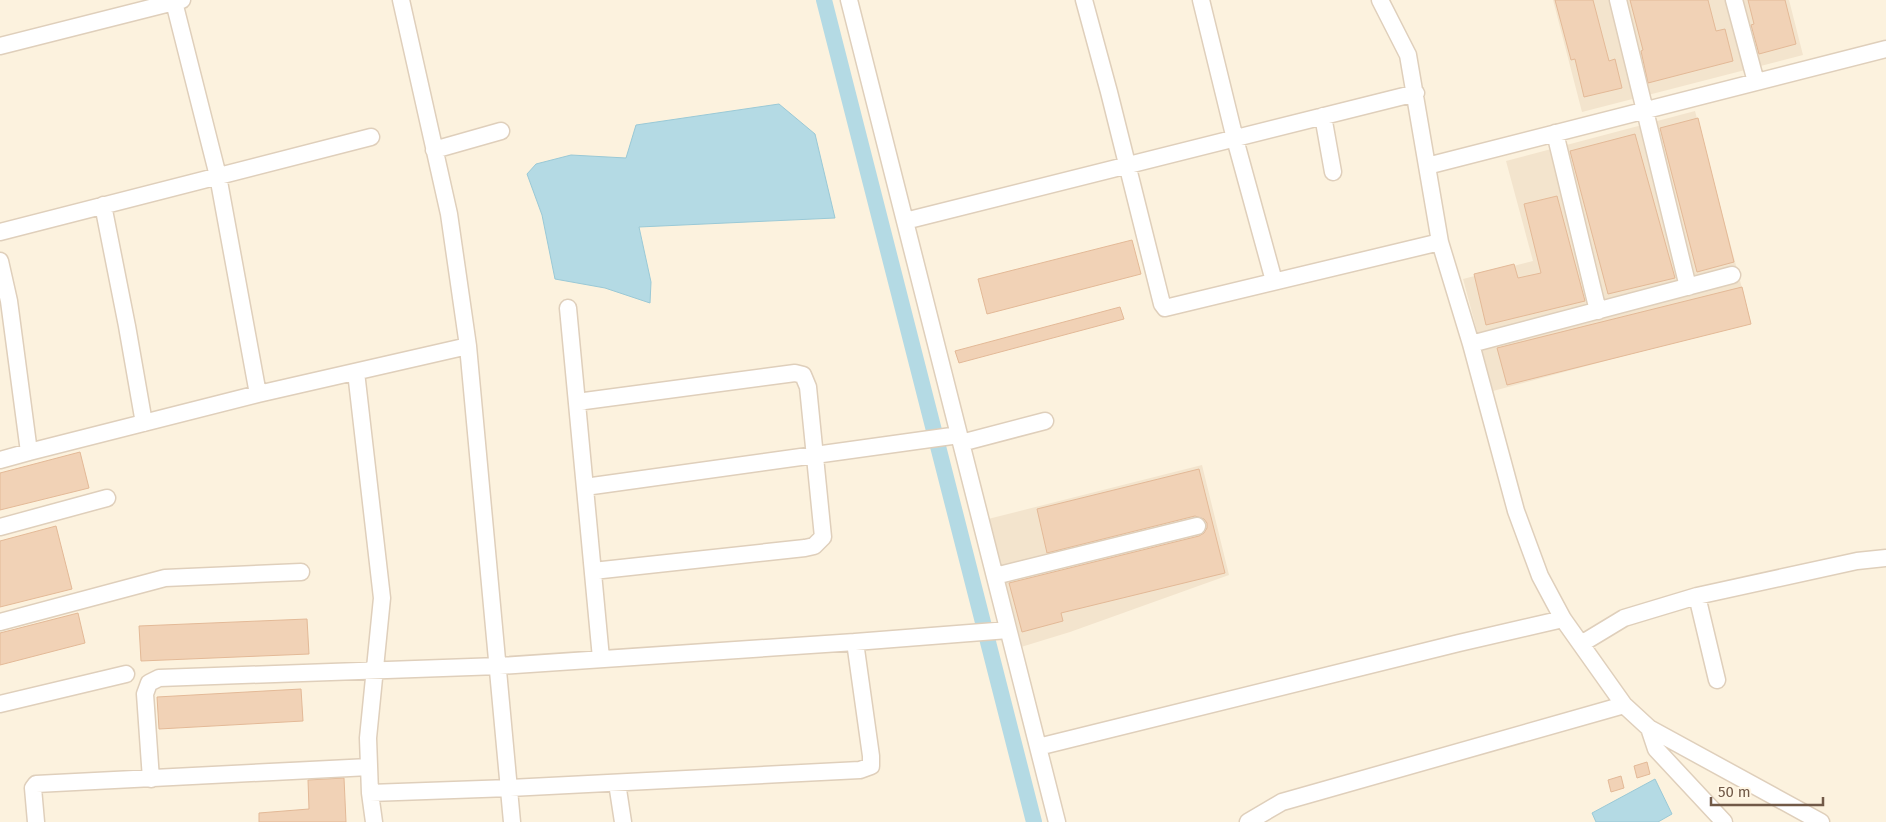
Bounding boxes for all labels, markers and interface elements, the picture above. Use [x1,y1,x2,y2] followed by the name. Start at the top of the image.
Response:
[1711,774,1824,806] scale bar
[1718,783,1751,801] text: 50 m

